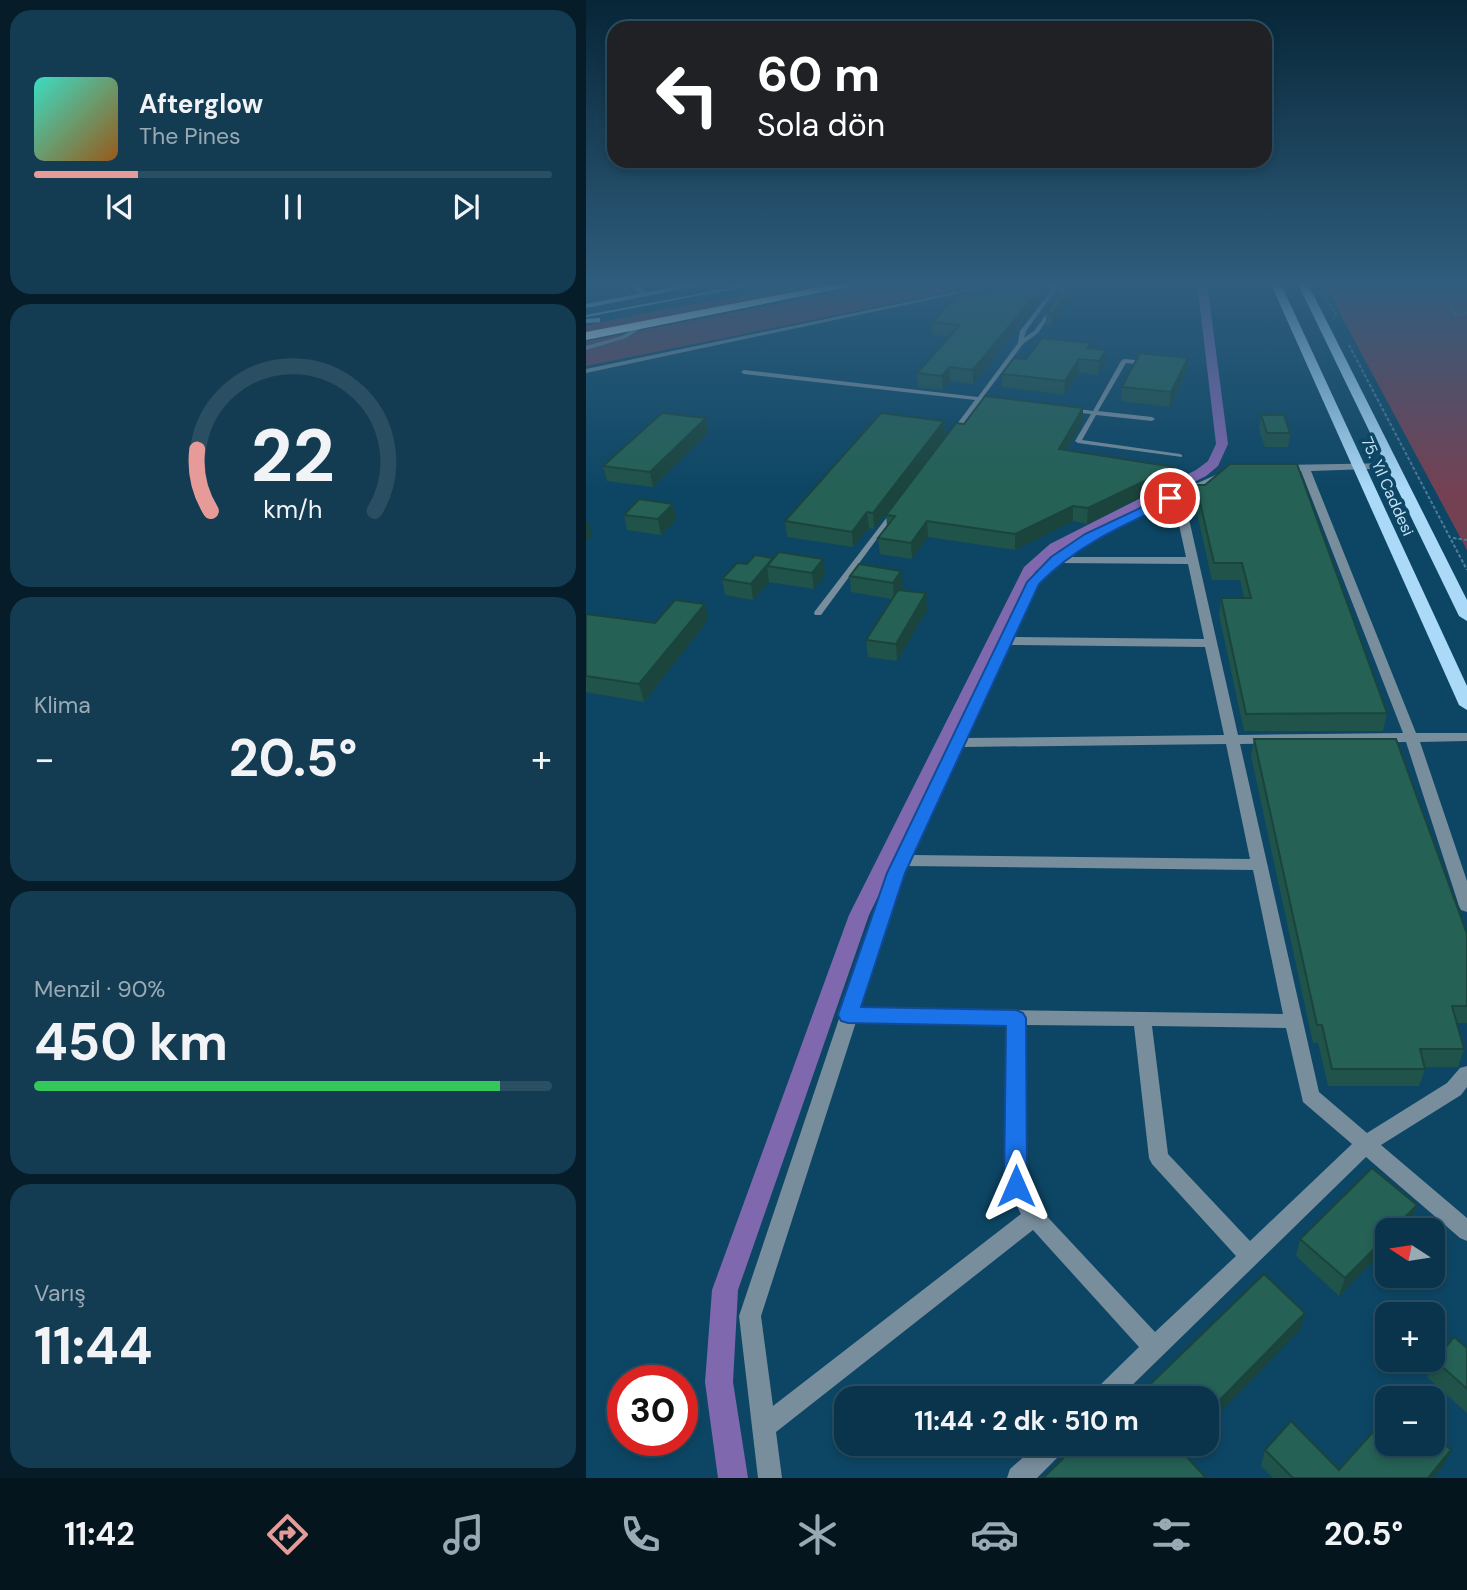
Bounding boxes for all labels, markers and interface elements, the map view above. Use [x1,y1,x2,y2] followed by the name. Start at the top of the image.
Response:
[757,42,880,106] text: 60 m
[642,49,733,140] icon: left
[139,87,263,121] text: Afterglow
[757,104,885,146] text: Sola dön
[139,121,241,151] text: The Pines
[101,188,139,226] icon: previous
[274,188,312,226] icon: pause
[447,188,485,226] icon: next
[251,410,335,505] text: 22
[1356,433,1419,539] street label: 75. Yıl Caddesi
[1140,468,1200,528] pin
[1151,479,1189,517] icon: arrive
[263,493,323,526] text: km/h
[34,690,91,720] text: Klima
[229,724,357,792] text: 20.5°
[34,734,55,784] text: −
[531,734,552,784] text: +
[34,974,165,1004] text: Menzil · 90%
[34,1008,228,1076] text: 450 km
[979,1149,1053,1223] position arrow
[1375,1218,1445,1288] north arrow
[1375,1218,1445,1456] map controls
[34,1278,86,1308] text: Varış
[1375,1302,1445,1372] button: +
[34,1312,153,1380] text: 11:44
[607,1365,698,1456] speed limit sign: 30
[1375,1386,1445,1456] button: −
[914,1404,1139,1438] text: 11:44 · 2 dk · 510 m
[263,1510,312,1559] icon: directions
[439,1510,488,1559] icon: music
[616,1510,665,1559] icon: phone
[793,1510,842,1559] icon: climate
[970,1510,1019,1559] icon: car
[1147,1510,1196,1559] icon: filters
[64,1513,135,1555] text: 11:42
[1324,1513,1403,1555] text: 20.5°

